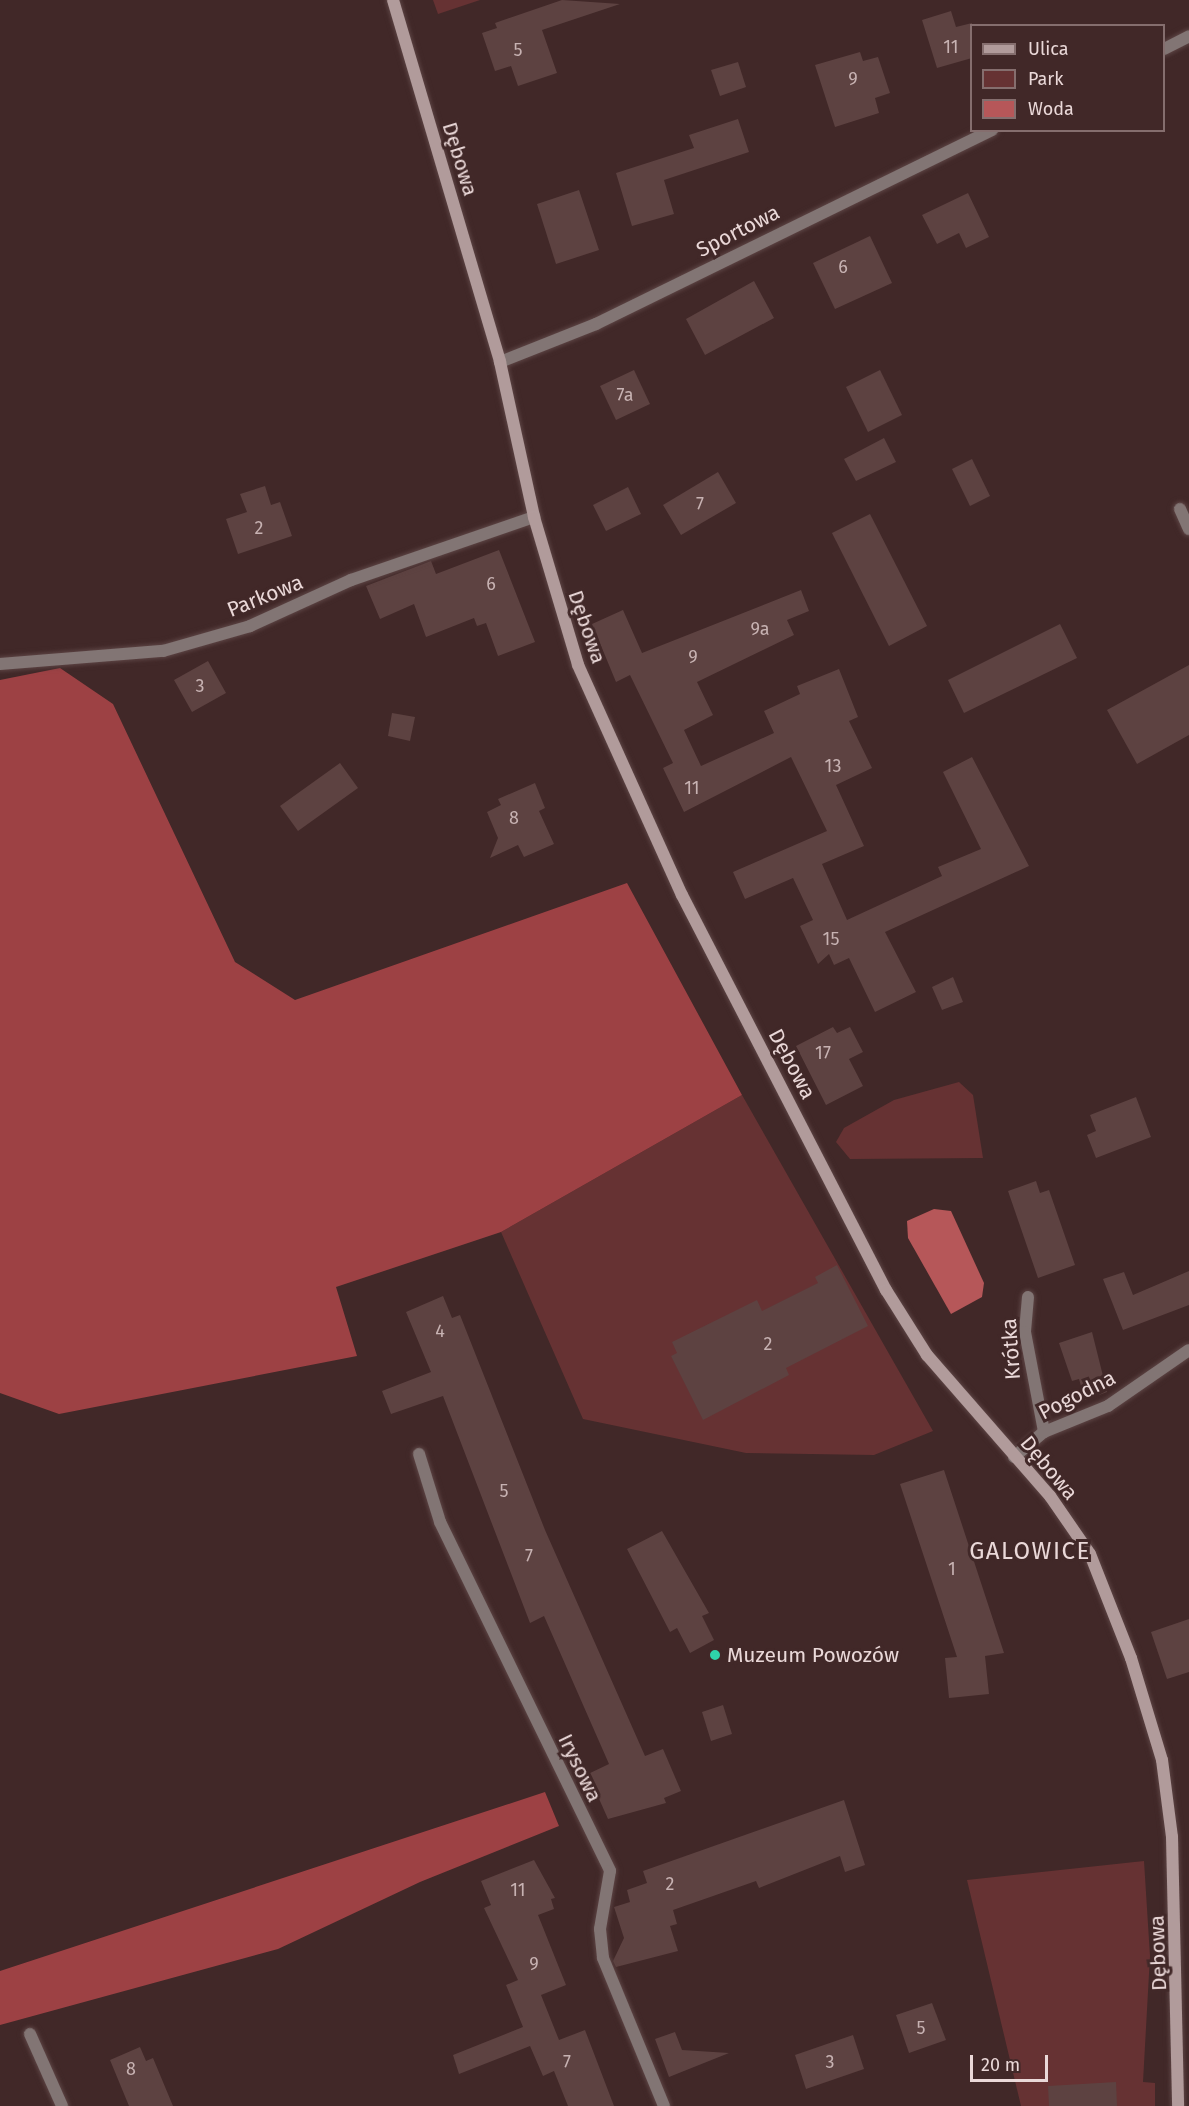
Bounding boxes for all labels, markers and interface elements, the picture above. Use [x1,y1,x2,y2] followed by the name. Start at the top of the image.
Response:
[970,24,1165,132] legend
[943,36,959,58] house number: 11
[1028,38,1068,60] text: Ulica
[513,39,523,61] house number: 5
[848,68,858,90] house number: 9
[1028,68,1063,90] text: Park
[1028,98,1074,120] text: Woda
[437,119,483,199] street label: Dębowa
[692,199,784,263] street label: Sportowa
[838,256,848,278] house number: 6
[616,384,634,406] house number: 7a
[696,493,704,515] house number: 7
[255,517,263,539] house number: 2
[223,569,307,623] street label: Parkowa
[486,573,496,595] house number: 6
[563,587,611,667] street label: Dębowa
[750,618,770,640] house number: 9a
[688,646,698,668] house number: 9
[196,675,204,697] house number: 3
[825,755,841,777] house number: 13
[684,777,700,799] house number: 11
[509,807,519,829] house number: 8
[823,928,839,950] house number: 15
[763,1025,821,1103] street label: Dębowa
[815,1042,831,1064] house number: 17
[996,1317,1026,1381] street label: Krótka
[435,1320,445,1342] house number: 4
[764,1333,772,1355] house number: 2
[1034,1365,1120,1425] street label: Pogodna
[1015,1431,1083,1505] street label: Dębowa
[499,1480,509,1502] house number: 5
[969,1538,1091,1566] district label: GALOWICE
[525,1545,533,1567] house number: 7
[948,1558,956,1580] house number: 1
[727,1642,899,1668] place label: Muzeum Powozów
[708,1648,722,1662] marker: Muzeum Powozów
[553,1730,607,1806] street label: Irysowa
[666,1873,674,1895] house number: 2
[510,1879,526,1901] house number: 11
[1144,1915,1172,1991] street label: Dębowa
[529,1953,539,1975] house number: 9
[916,2017,926,2039] house number: 5
[973,2043,1051,2081] scale bar
[563,2051,571,2073] house number: 7
[826,2051,834,2073] house number: 3
[981,2054,1020,2076] text: 20 m
[126,2058,136,2080] house number: 8

